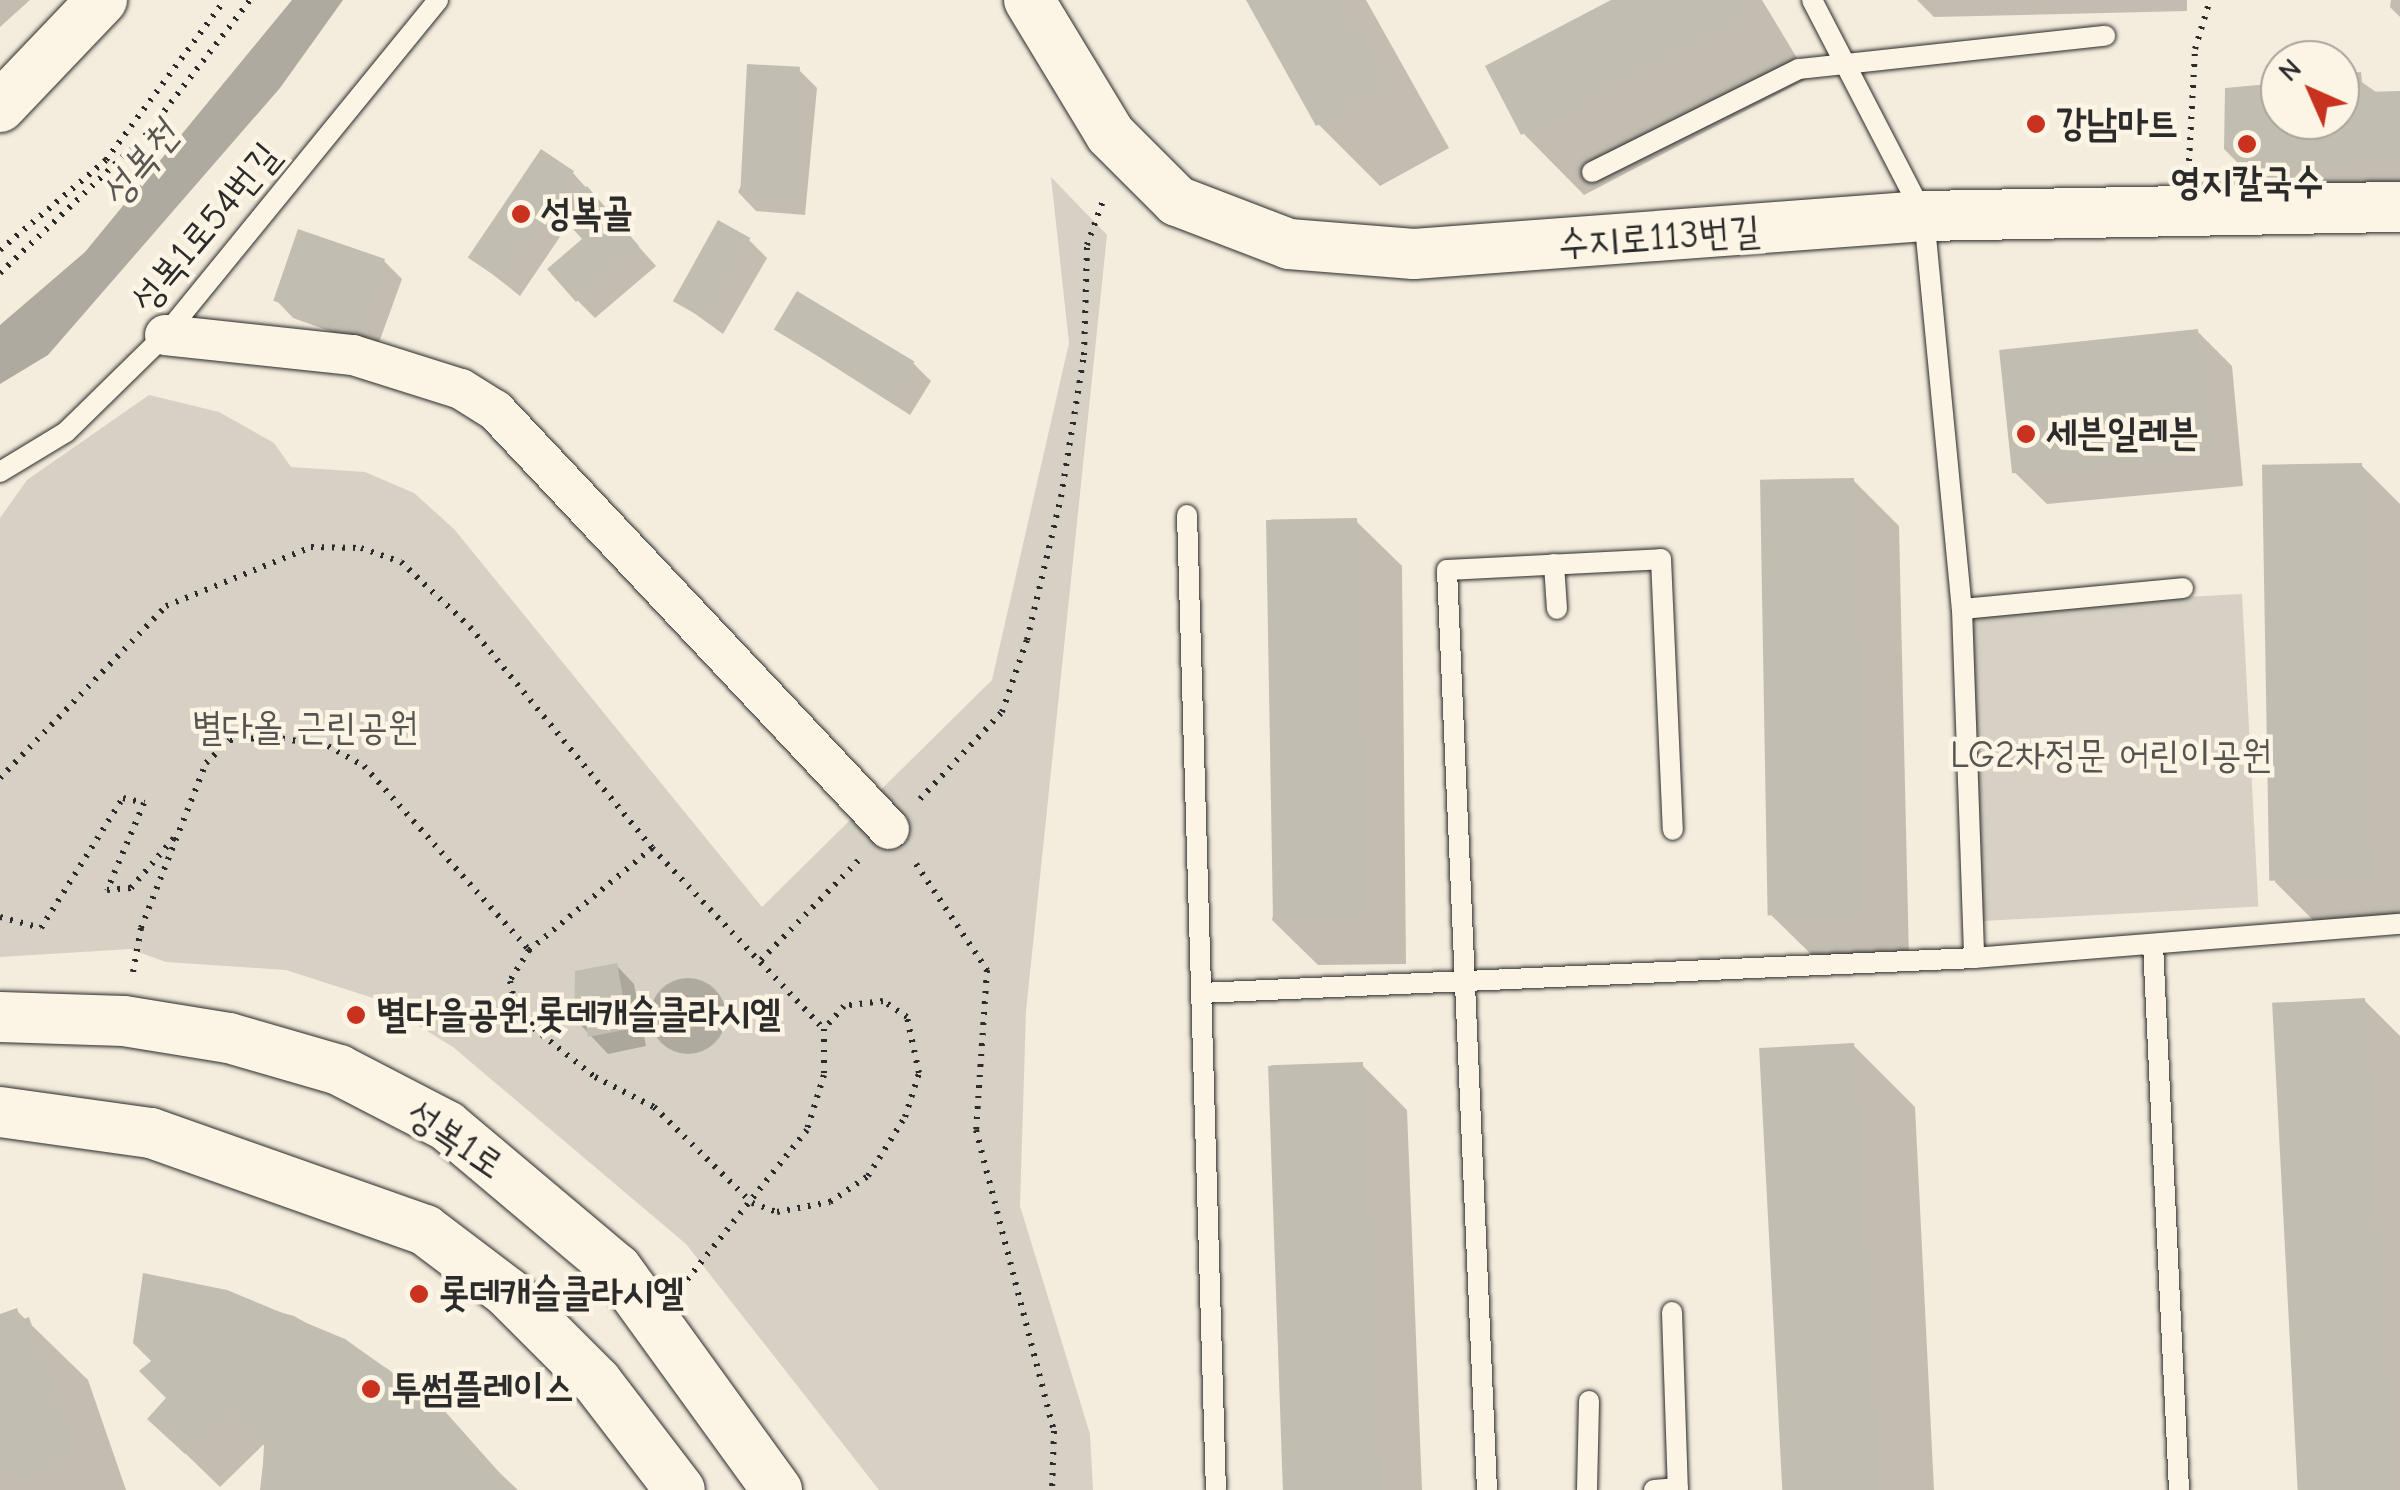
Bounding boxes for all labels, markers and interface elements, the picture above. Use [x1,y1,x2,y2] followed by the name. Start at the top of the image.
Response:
[2260,40,2360,140] north arrow
[2272,52,2308,88] text: N
[2056,101,2178,147] place label: 강남마트
[90,111,188,217] water label: 성복천
[2025,113,2047,135] marker: 강남마트
[2236,133,2258,155] marker: 영지칼국수
[122,134,290,322] street label: 성복1로54번길
[2171,160,2323,206] place label: 영지칼국수
[541,191,633,237] place label: 성복골
[510,203,532,225] marker: 성복골
[1557,208,1761,268] street label: 수지로113번길
[2046,411,2199,457] place label: 세븐일레븐
[2015,423,2037,445] marker: 세븐일레븐
[192,705,418,751] park label: 별다올 근린공원
[1950,733,2272,779] park label: LG2차정문 어린이공원
[376,992,780,1038] place label: 별다을공원.롯데캐슬클라시엘
[345,1004,367,1026] marker: 별다을공원.롯데캐슬클라시엘
[398,1091,512,1189] street label: 성복1로
[439,1271,684,1317] place label: 롯데캐슬클라시엘
[408,1283,430,1305] marker: 롯데캐슬클라시엘
[391,1366,574,1412] place label: 투썸플레이스
[360,1378,382,1400] marker: 투썸플레이스

